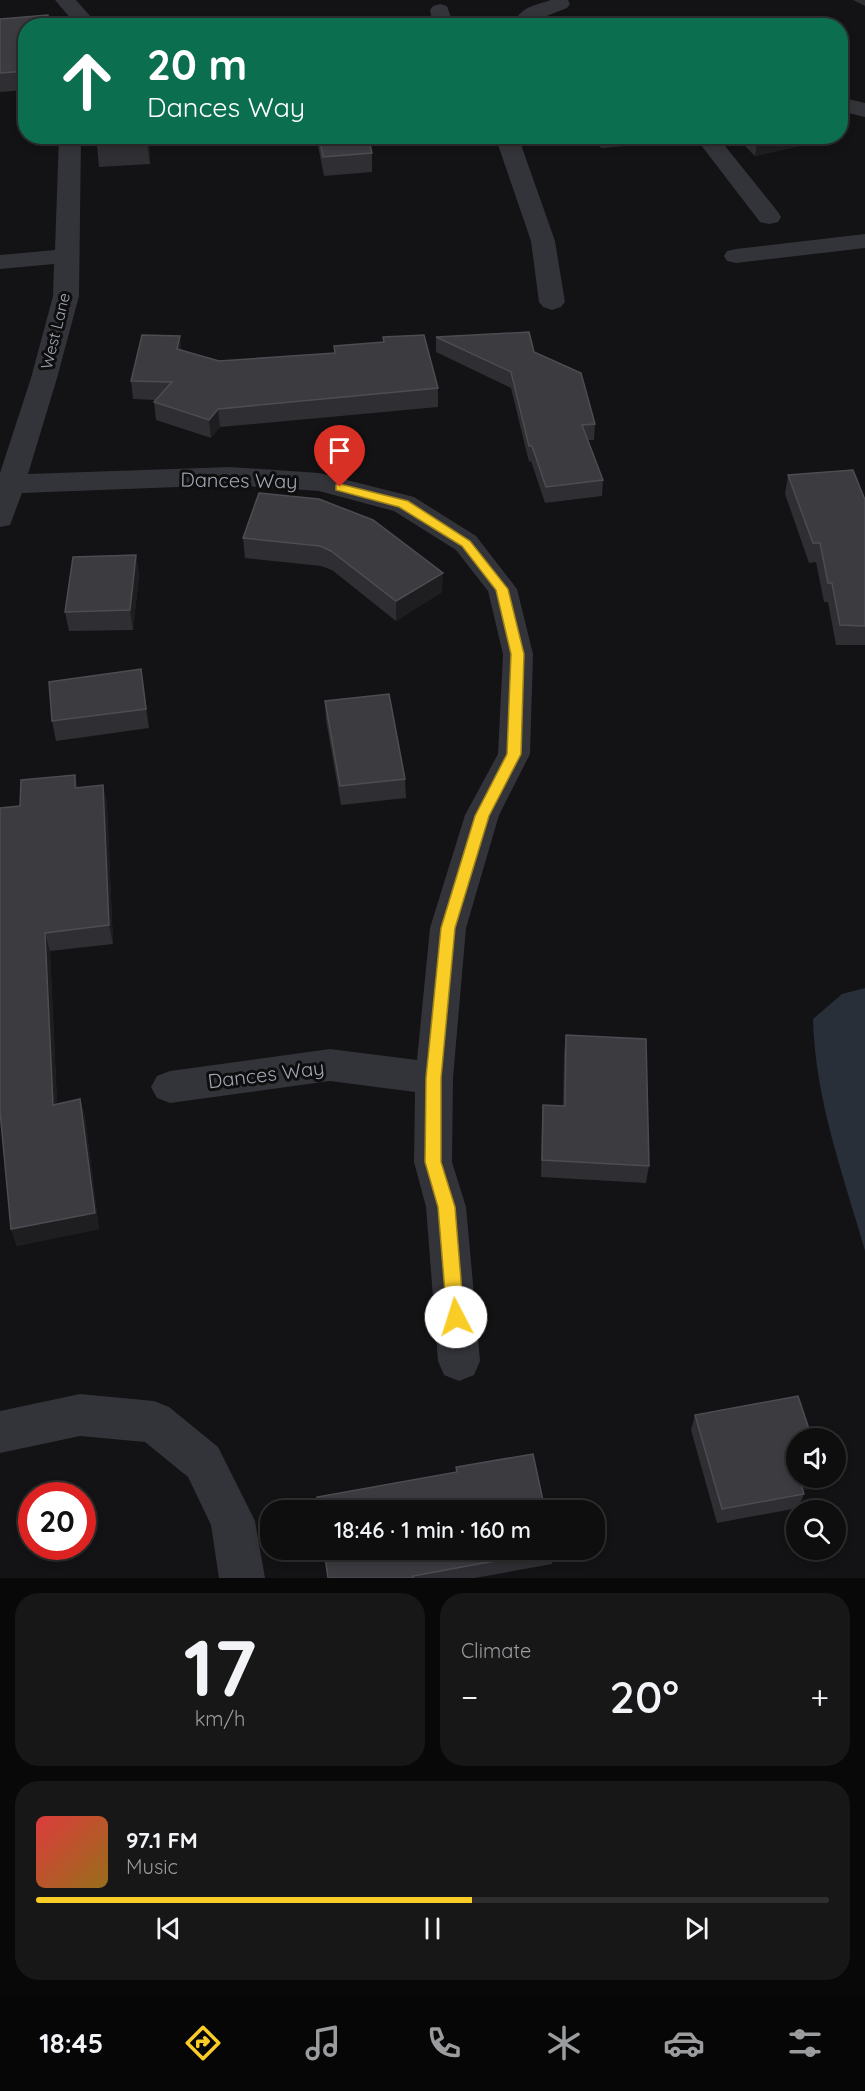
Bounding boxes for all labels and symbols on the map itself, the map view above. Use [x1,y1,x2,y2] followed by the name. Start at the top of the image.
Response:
[36,291,74,371] street label: West Lane
[314,425,365,487] pin
[180,466,298,494] street label: Dances Way
[206,1054,326,1094] street label: Dances Way
[424,1285,488,1349] position arrow
[18,1482,96,1560] speed limit sign: 20

